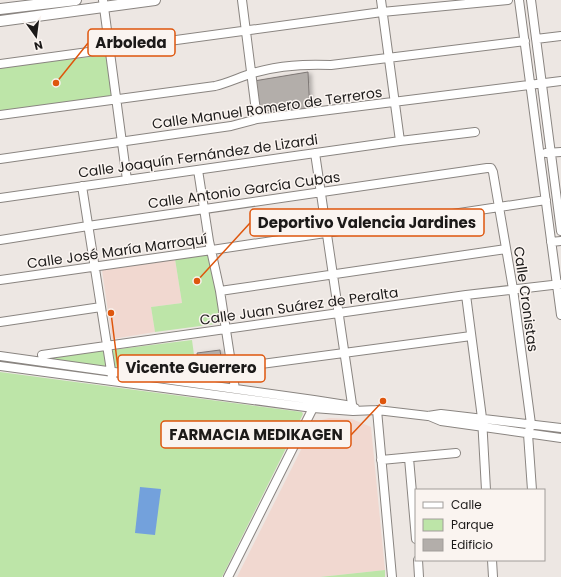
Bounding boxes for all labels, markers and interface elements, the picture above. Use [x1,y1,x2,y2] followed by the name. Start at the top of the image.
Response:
[16,16,56,56] north arrow
[88,29,175,56] callout: Arboleda
[95,32,167,53] text: Arboleda
[32,37,44,54] text: N
[151,82,383,134] street label: Calle Manuel Romero de Terreros
[77,129,319,183] street label: Calle Joaquín Fernández de Lizardi
[147,167,341,213] street label: Calle Antonio García Cubas
[250,209,484,236] callout: Deportivo Valencia Jardines
[258,212,476,233] text: Deportivo Valencia Jardines
[26,228,209,274] street label: Calle José María Marroquí
[509,245,543,353] street label: Calle Cronistas
[199,282,399,330] street label: Calle Juan Suárez de Peralta
[118,355,265,382] callout: Vicente Guerrero
[125,357,257,378] text: Vicente Guerrero
[161,421,351,448] callout: FARMACIA MEDIKAGEN
[169,424,343,445] text: FARMACIA MEDIKAGEN
[415,489,545,561] legend
[451,496,482,513] text: Calle
[451,516,494,533] text: Parque
[451,536,493,553] text: Edificio

